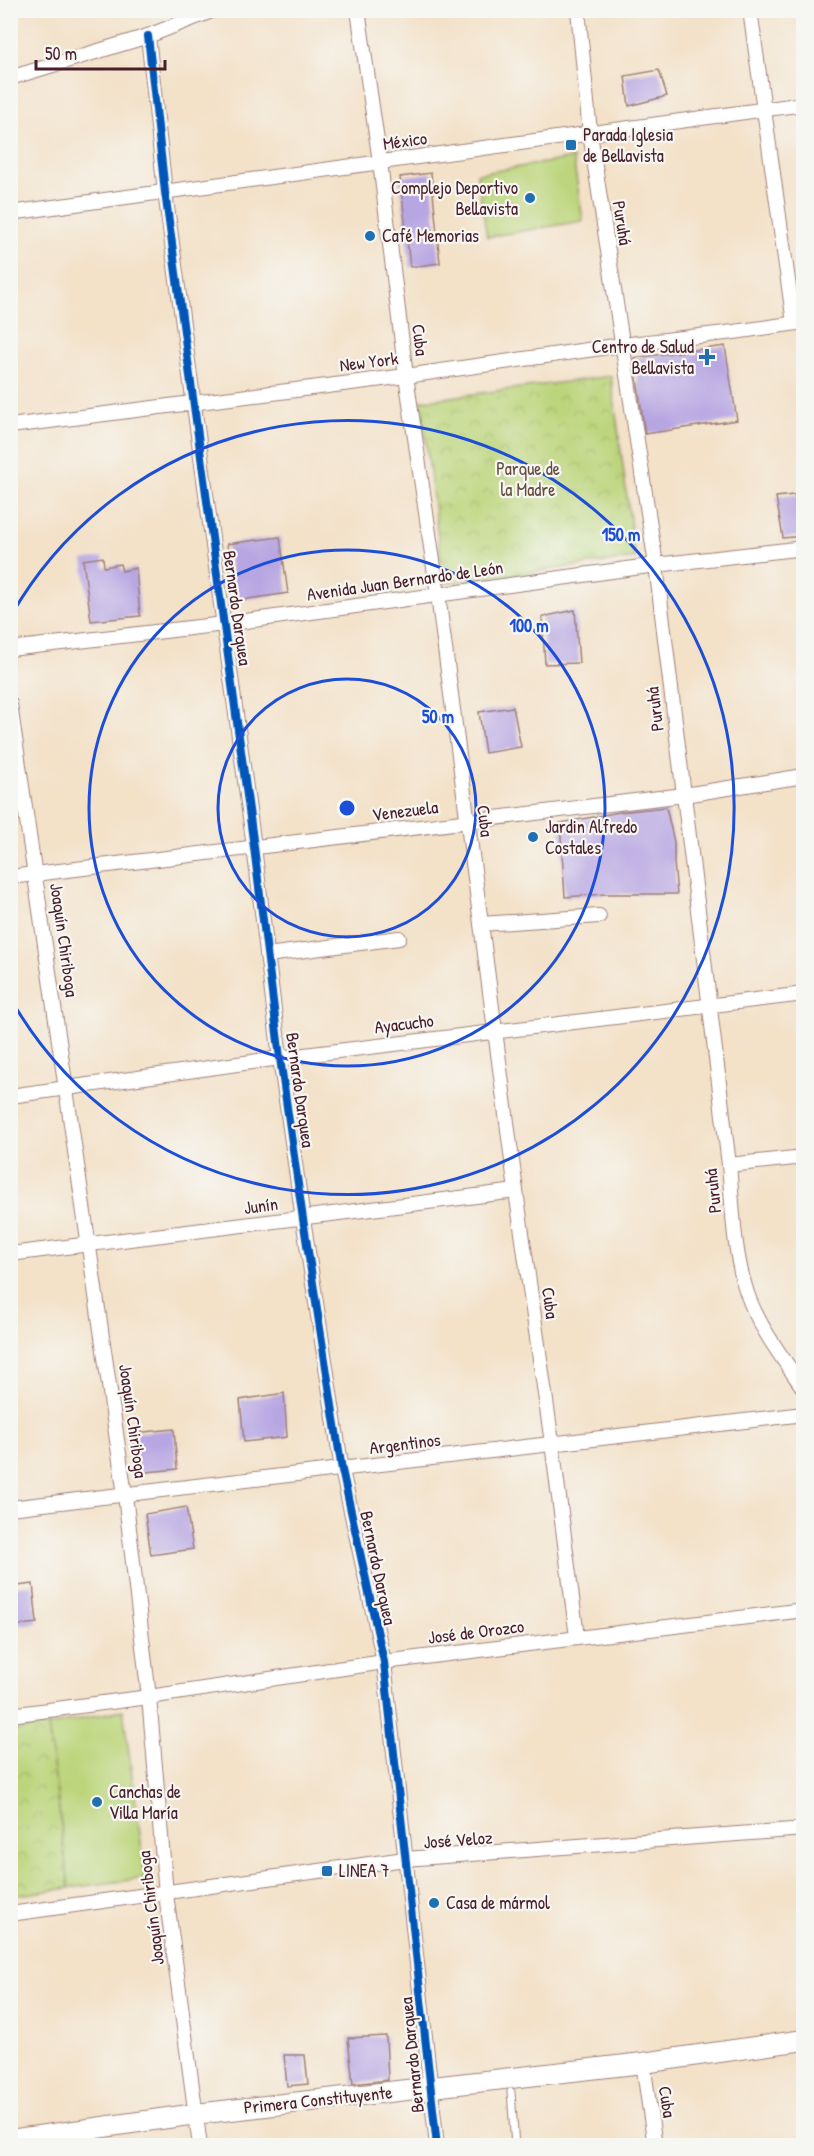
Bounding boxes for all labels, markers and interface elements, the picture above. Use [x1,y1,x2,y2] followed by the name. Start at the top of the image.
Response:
[36,33,165,71] scale bar
[45,41,77,66] text: 50 m
[583,122,673,168] place label: Parada Iglesia de Bellavista
[381,125,429,156] street label: México
[564,138,578,152] marker: Parada Iglesia de Bellavista
[391,175,518,221] place label: Complejo Deportivo Bellavista
[523,191,537,205] marker: Complejo Deportivo Bellavista
[607,199,638,247] street label: Puruhá
[382,223,479,248] place label: Café Memorias
[363,229,377,243] marker: Café Memorias
[406,323,435,357] street label: Cuba
[592,334,694,380] place label: Centro de Salud Bellavista
[338,345,400,377] street label: New York
[698,348,716,366] marker: Centro de Salud Bellavista
[496,456,560,502] park label: Parque de la Madre
[602,522,640,547] text: 150 m
[217,549,258,667] street label: Bernardo Darquea
[305,554,505,607] street label: Avenida Juan Bernardo de León
[509,613,549,638] text: 100 m
[639,685,670,733] street label: Puruhá
[422,704,454,729] text: 50 m
[370,794,439,827] street label: Venezuela
[337,798,357,818] centre of rings
[471,804,500,838] street label: Cuba
[545,814,637,860] place label: Jardin Alfredo Costales
[526,830,540,844] marker: Jardin Alfredo Costales
[44,881,85,999] street label: Joaquín Chiriboga
[373,1007,435,1040] street label: Ayacucho
[280,1031,321,1149] street label: Bernardo Darquea
[698,1168,727,1215] street label: Puruhá
[242,1191,279,1220] street label: Junín
[536,1286,565,1320] street label: Cuba
[113,1362,154,1480] street label: Joaquín Chiriboga
[368,1427,442,1460] street label: Argentinos
[354,1509,403,1627] street label: Bernardo Darquea
[426,1613,525,1650] street label: José de Orozco
[109,1779,181,1825] place label: Canchas de Villa María
[90,1795,104,1809] marker: Canchas de Villa María
[423,1825,494,1854] street label: José Veloz
[131,1849,170,1967] street label: Joaquín Chiriboga
[339,1858,389,1883] place label: LINEA 7
[320,1864,334,1878] marker: LINEA 7
[446,1890,550,1915] place label: Casa de mármol
[427,1896,441,1910] marker: Casa de mármol
[393,1996,430,2114] street label: Bernardo Darquea
[242,2079,393,2120] street label: Primera Constituyente
[653,2084,682,2119] street label: Cuba

